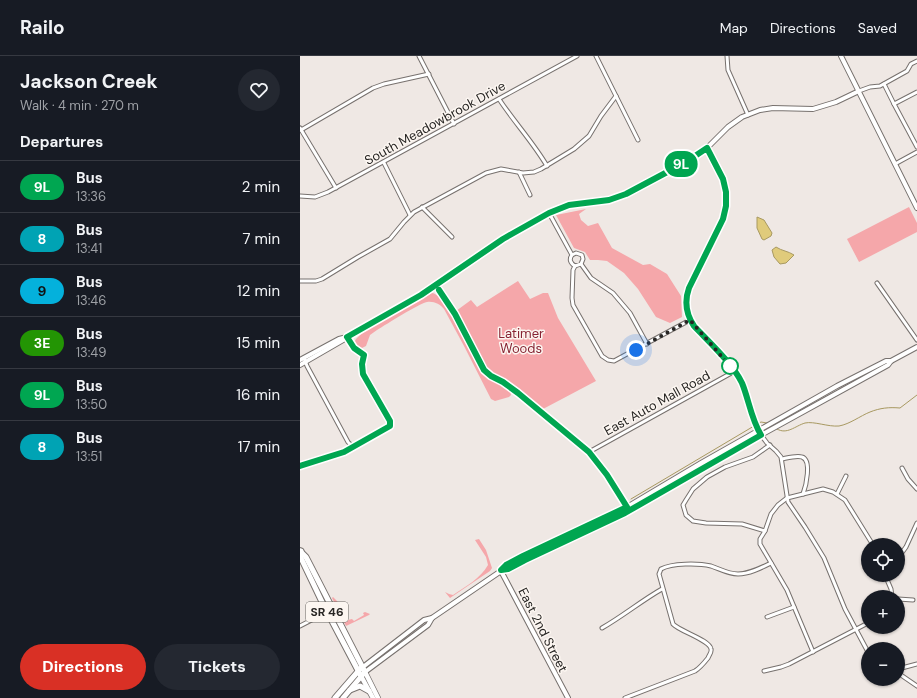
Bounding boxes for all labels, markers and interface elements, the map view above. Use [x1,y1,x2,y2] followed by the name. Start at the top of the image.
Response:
[20,15,65,40] text: Railo
[720,19,748,37] text: Map
[770,19,836,37] text: Directions
[858,19,897,37] text: Saved
[20,69,158,94] text: Jackson Creek
[238,69,280,111] button: heart
[362,77,508,169] street label: South Meadowbrook Drive
[20,97,139,114] text: Walk · 4 min · 270 m
[20,132,103,152] text: Departures
[663,151,699,177] line badge: 9L
[673,155,689,173] text: 9L
[76,168,103,188] text: Bus
[242,177,280,197] text: 2 min
[34,178,50,196] text: 9L
[76,188,106,205] text: 13:36
[76,220,103,240] text: Bus
[242,229,280,249] text: 7 min
[38,230,46,248] text: 8
[76,240,102,257] text: 13:41
[76,272,103,292] text: Bus
[237,281,280,301] text: 12 min
[38,282,46,300] text: 9
[76,292,106,309] text: 13:46
[76,324,103,344] text: Bus
[498,325,544,357] park label: Latimer Woods
[237,333,280,353] text: 15 min
[34,334,50,352] text: 3E
[626,340,646,360] your location
[76,344,106,361] text: 13:49
[721,357,739,375] unlabelled marker
[601,367,713,439] street label: East Auto Mall Road
[76,376,103,396] text: Bus
[236,385,280,405] text: 16 min
[34,386,50,404] text: 9L
[76,396,107,413] text: 13:50
[76,428,103,448] text: Bus
[238,437,280,457] text: 17 min
[38,438,46,456] text: 8
[76,448,102,465] text: 13:51
[861,538,905,686] map controls
[861,538,905,582] button: locate
[514,585,572,675] street label: East 2nd Street
[861,590,905,634] button: +
[306,602,348,622] road number: SR 46
[861,642,905,686] button: −
[20,644,146,690] button: Directions
[154,644,280,690] button: Tickets

